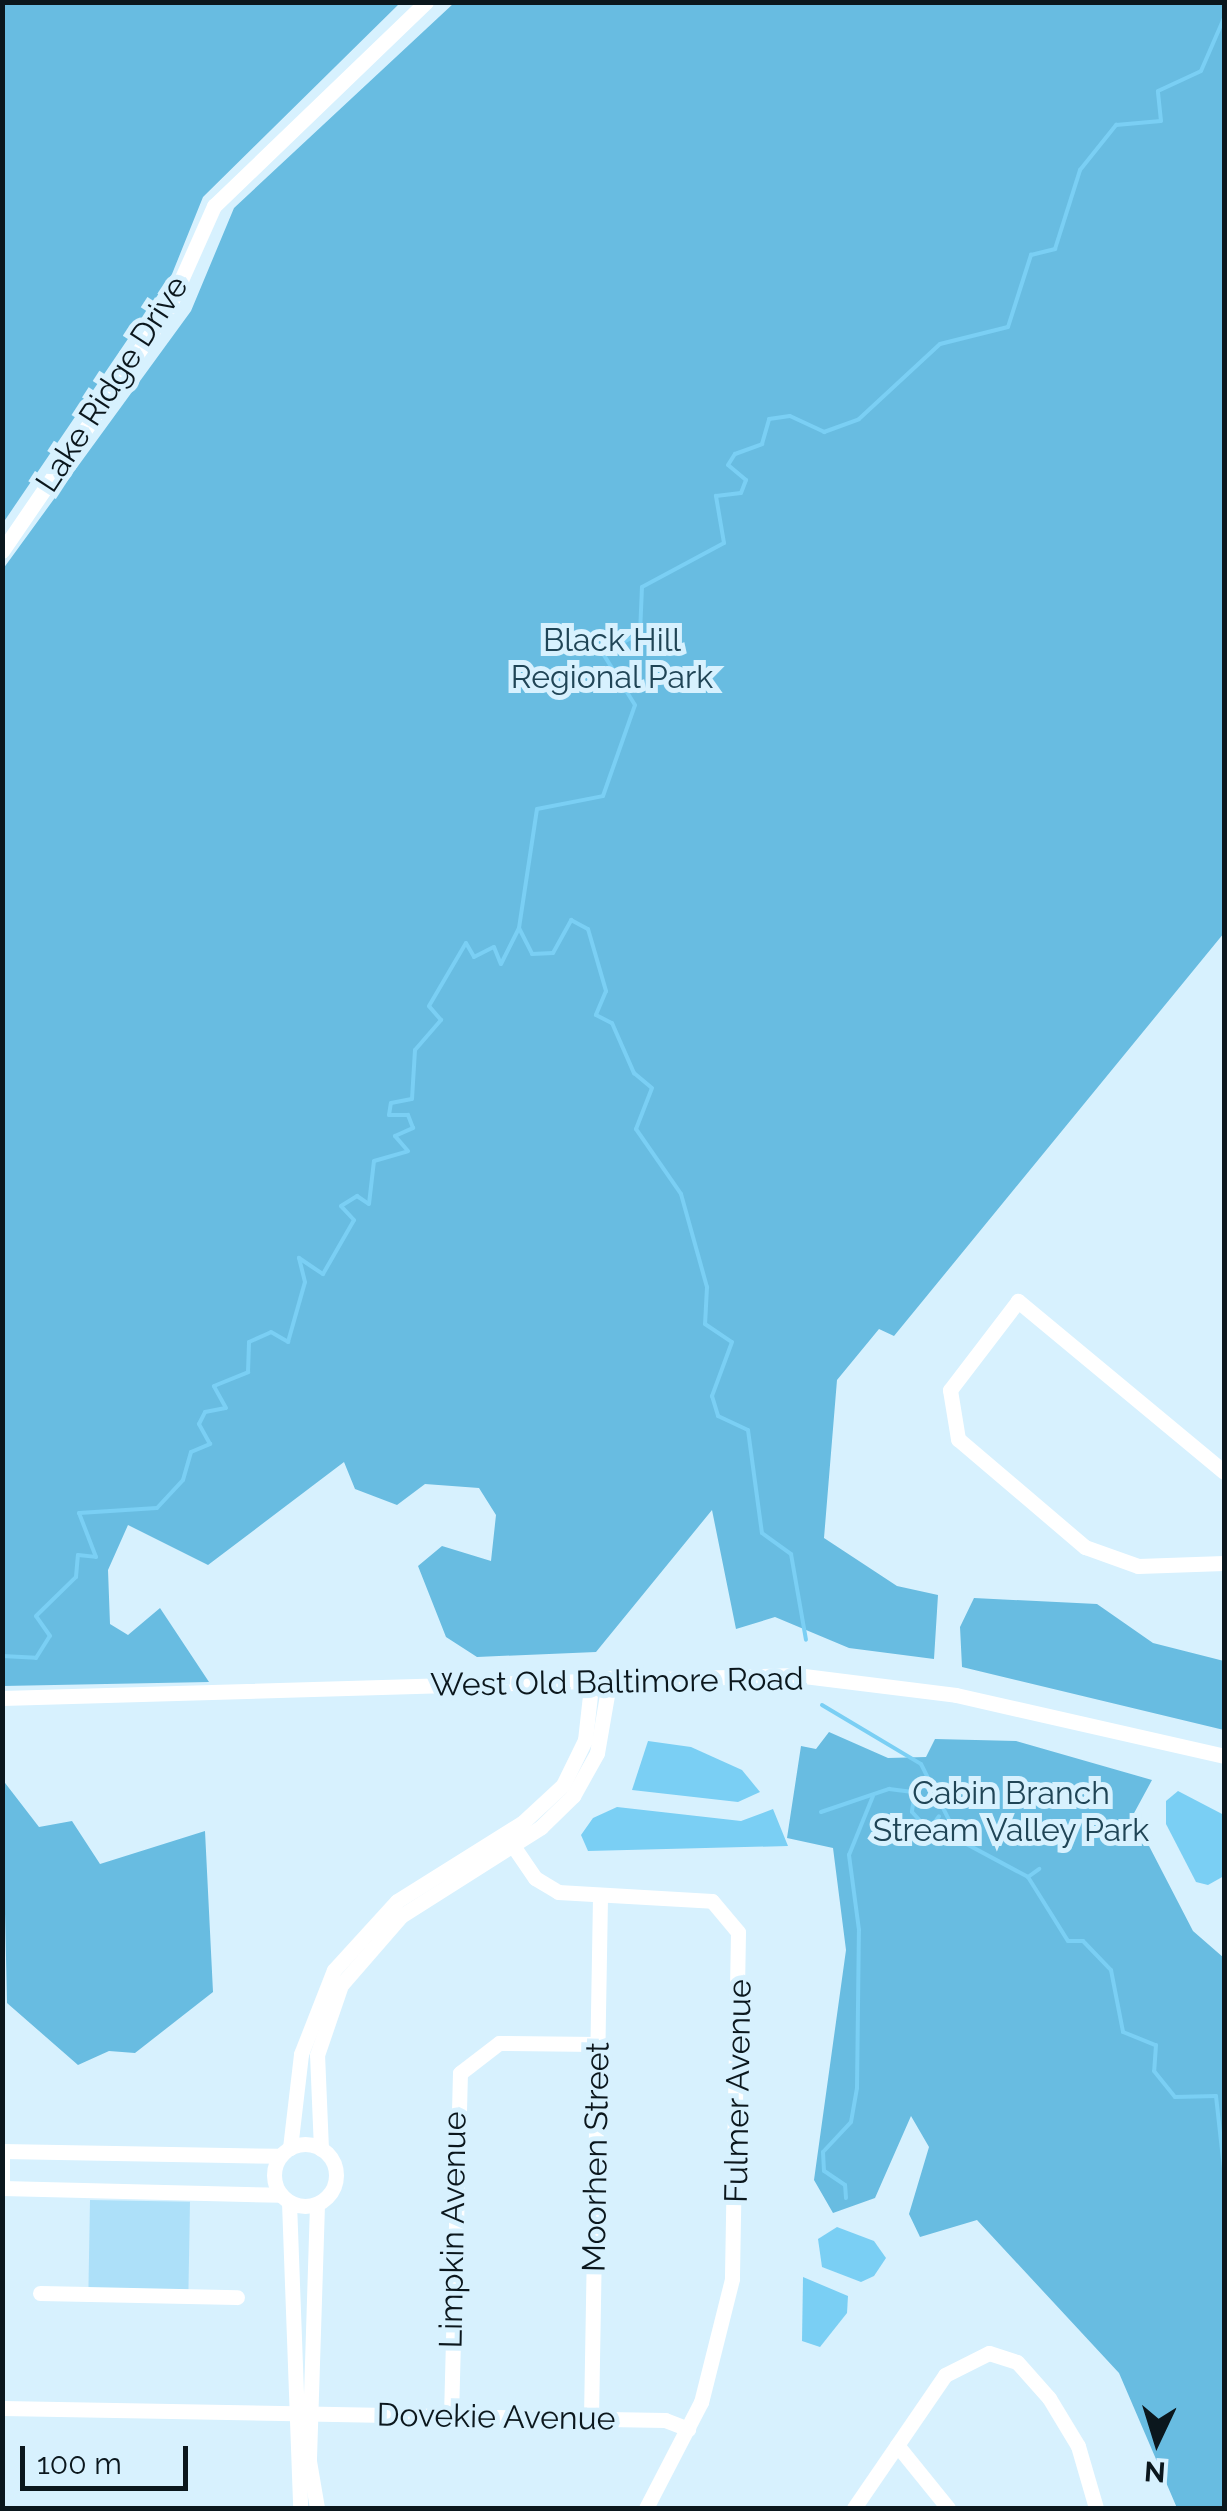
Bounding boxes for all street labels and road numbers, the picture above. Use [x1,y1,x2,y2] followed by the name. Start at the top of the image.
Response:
[28,269,196,499] street label: Lake Ridge Drive
[430,1660,804,1704] street label: West Old Baltimore Road
[717,1978,759,2204] street label: Fulmer Avenue
[575,2042,617,2272] street label: Moorhen Street
[432,2111,474,2349] street label: Limpkin Avenue
[376,2396,616,2438] street label: Dovekie Avenue

